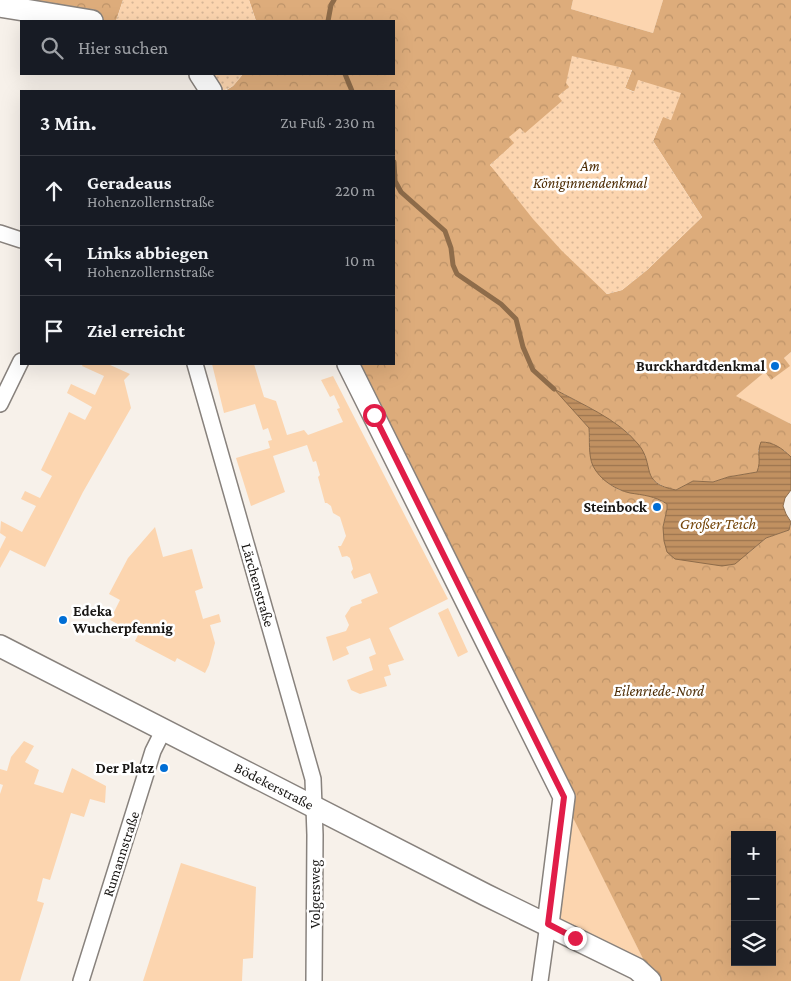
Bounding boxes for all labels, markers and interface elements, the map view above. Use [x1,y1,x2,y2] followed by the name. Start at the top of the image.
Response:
[20,20,395,75] search box
[38,34,66,62] icon: search
[78,37,168,58] text: Hier suchen
[40,111,97,135] text: 3 Min.
[280,114,375,131] text: Zu Fuß · 230 m
[533,158,647,192] park label: Am Königinnendenkmal
[87,172,172,193] text: Geradeaus
[40,177,68,205] icon: ahead
[335,182,375,199] text: 220 m
[87,193,214,210] text: Hohenzollernstraße
[87,242,209,263] text: Links abbiegen
[40,247,68,275] icon: left
[345,252,375,269] text: 10 m
[87,263,214,280] text: Hohenzollernstraße
[40,317,68,345] icon: arrive
[87,320,185,341] text: Ziel erreicht
[636,358,766,374] place label: Burckhardtdenkmal
[769,360,781,372] marker: Burckhardtdenkmal
[363,404,386,427] route start
[584,499,648,515] place label: Steinbock
[651,501,663,513] marker: Steinbock
[680,515,756,533] water label: Großer Teich
[238,541,278,629] street label: Lärchenstraße
[72,603,173,636] place label: Edeka Wucherpfennig
[57,614,69,626] marker: Edeka Wucherpfennig
[614,683,705,699] park label: Eilenriede-Nord
[232,759,317,813] street label: Bödekerstraße
[96,760,154,776] place label: Der Platz
[158,762,170,774] marker: Der Platz
[100,809,142,899] street label: Rumannstraße
[731,831,776,966] map controls
[731,831,776,876] button: +
[307,860,324,928] street label: Volgersweg
[731,876,776,921] button: −
[731,921,776,966] button: layers
[564,927,587,950] route end

